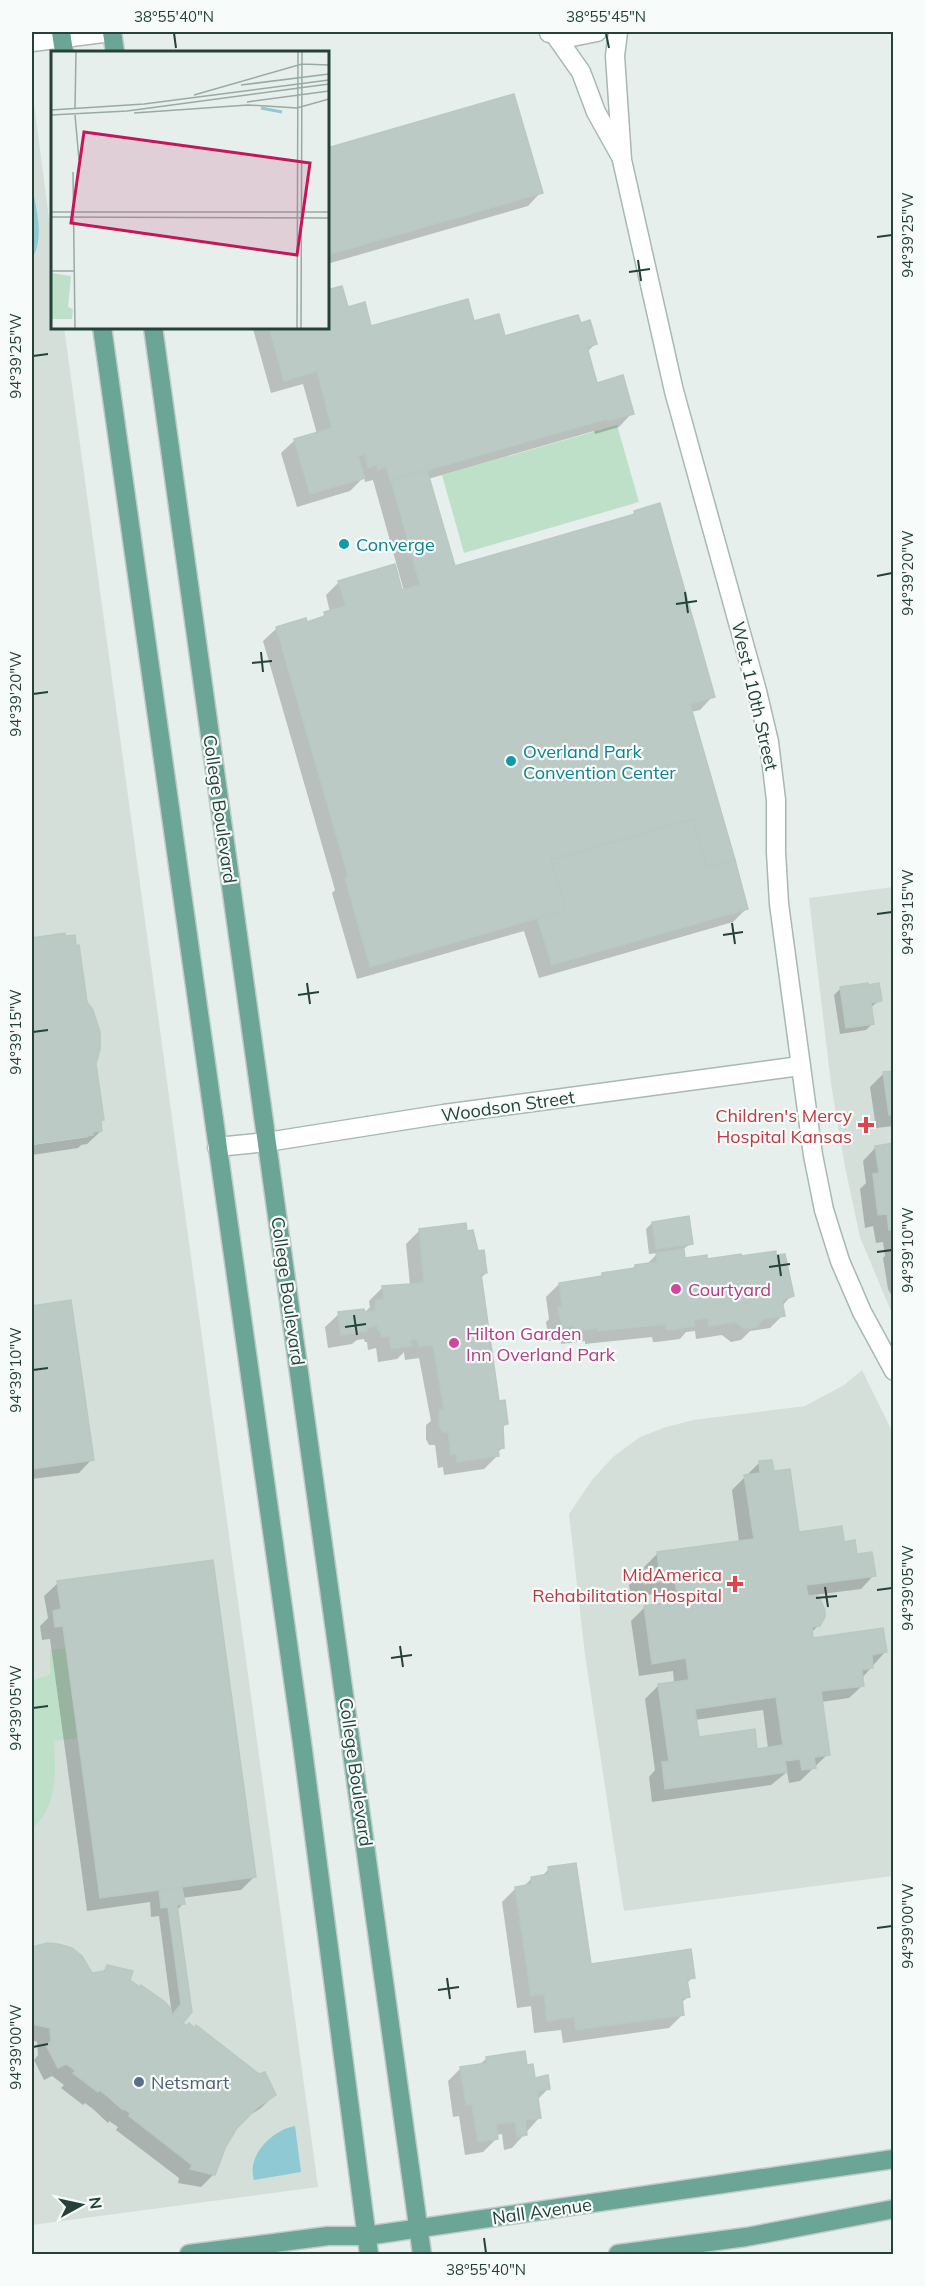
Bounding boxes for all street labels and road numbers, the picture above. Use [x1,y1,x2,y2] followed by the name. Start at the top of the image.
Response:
[727,619,783,773] street label: West 110th Street
[198,733,242,885] street label: College Boulevard
[440,1085,576,1127] street label: Woodson Street
[266,1215,310,1367] street label: College Boulevard
[334,1696,378,1848] street label: College Boulevard
[491,2193,593,2229] street label: Nall Avenue

